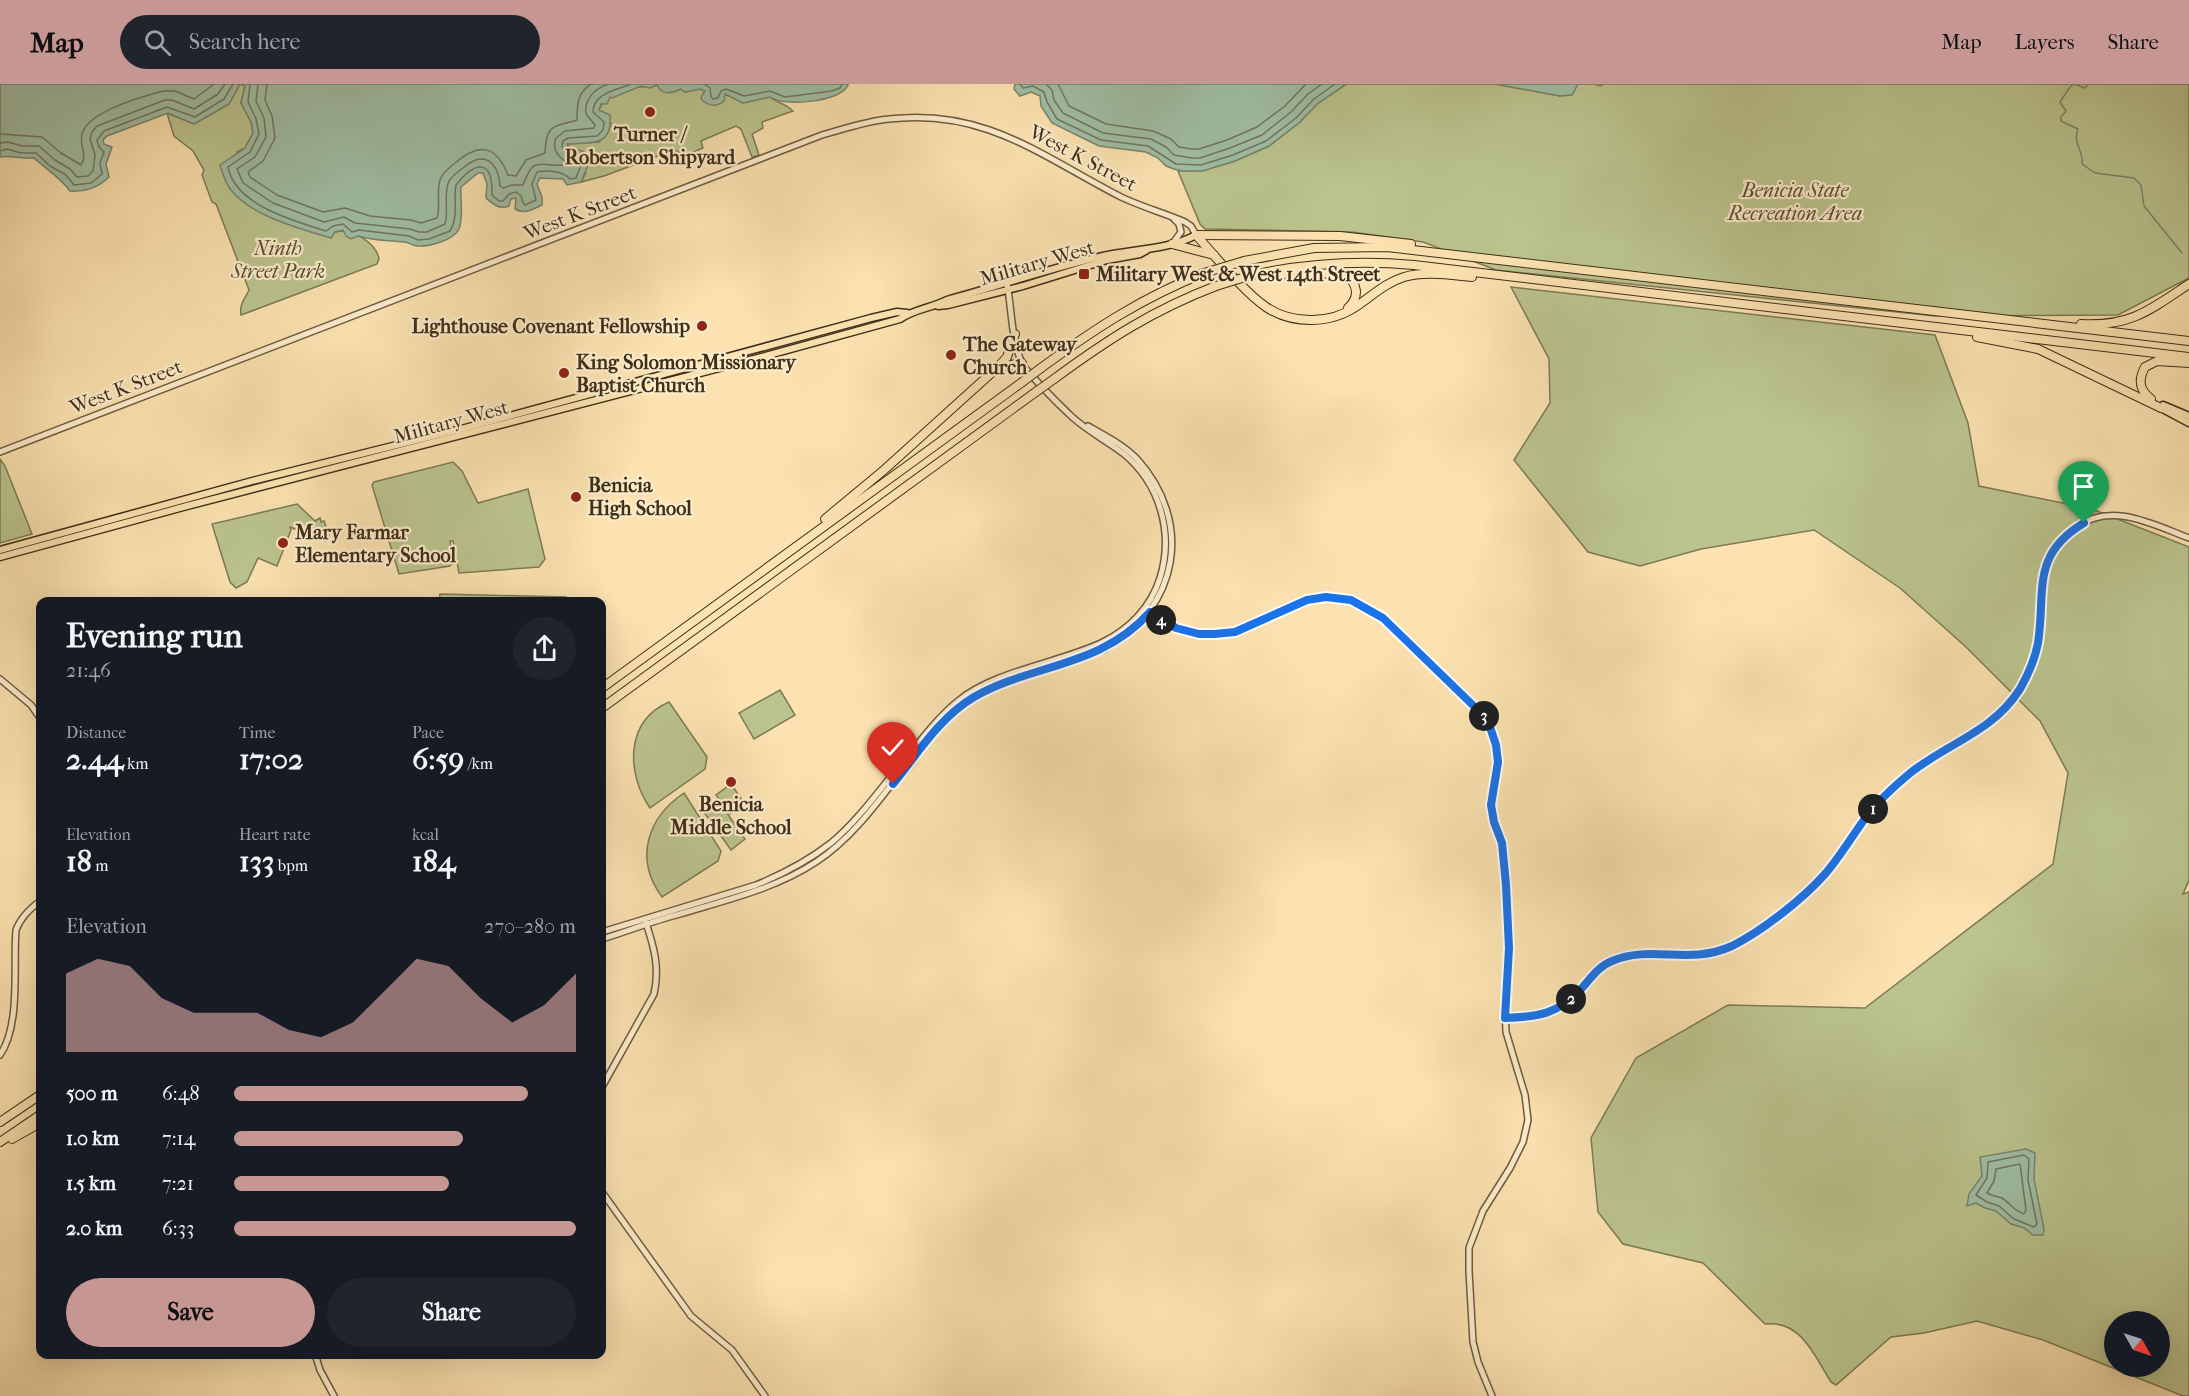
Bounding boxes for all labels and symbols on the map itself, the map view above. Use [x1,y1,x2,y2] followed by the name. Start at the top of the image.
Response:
[643,105,657,119] marker: Turner / Robertson Shipyard
[1024,120,1141,196] street label: West K Street
[565,123,736,169] place label: Turner / Robertson Shipyard
[1726,179,1862,225] park label: Benicia State Recreation Area
[520,181,639,245] street label: West K Street
[977,236,1097,290] street label: Military West
[230,237,325,283] park label: Ninth Street Park
[1095,263,1381,287] place label: Military West & West 14th Street
[1077,267,1091,281] marker: Military West & West 14th Street
[412,315,690,338] place label: Lighthouse Covenant Fellowship
[695,319,709,333] marker: Lighthouse Covenant Fellowship
[962,333,1078,379] place label: The Gateway Church
[944,348,958,362] marker: The Gateway Church
[576,351,797,397] place label: King Solomon Missionary Baptist Church
[66,355,185,419] street label: West K Street
[557,366,571,380] marker: King Solomon Missionary Baptist Church
[391,396,511,448] street label: Military West
[2058,461,2109,523] pin
[588,474,692,520] place label: Benicia High School
[569,490,583,504] marker: Benicia High School
[294,521,457,567] place label: Mary Farmar Elementary School
[276,536,290,550] marker: Mary Farmar Elementary School
[1146,605,1176,635] pin: 4
[1469,701,1499,731] pin: 3
[867,722,918,784] pin
[724,775,738,789] marker: Benicia Middle School
[669,793,792,839] place label: Benicia Middle School
[1858,794,1888,824] pin: 1
[1556,984,1586,1014] pin: 2
[2104,1311,2170,1377] north arrow

